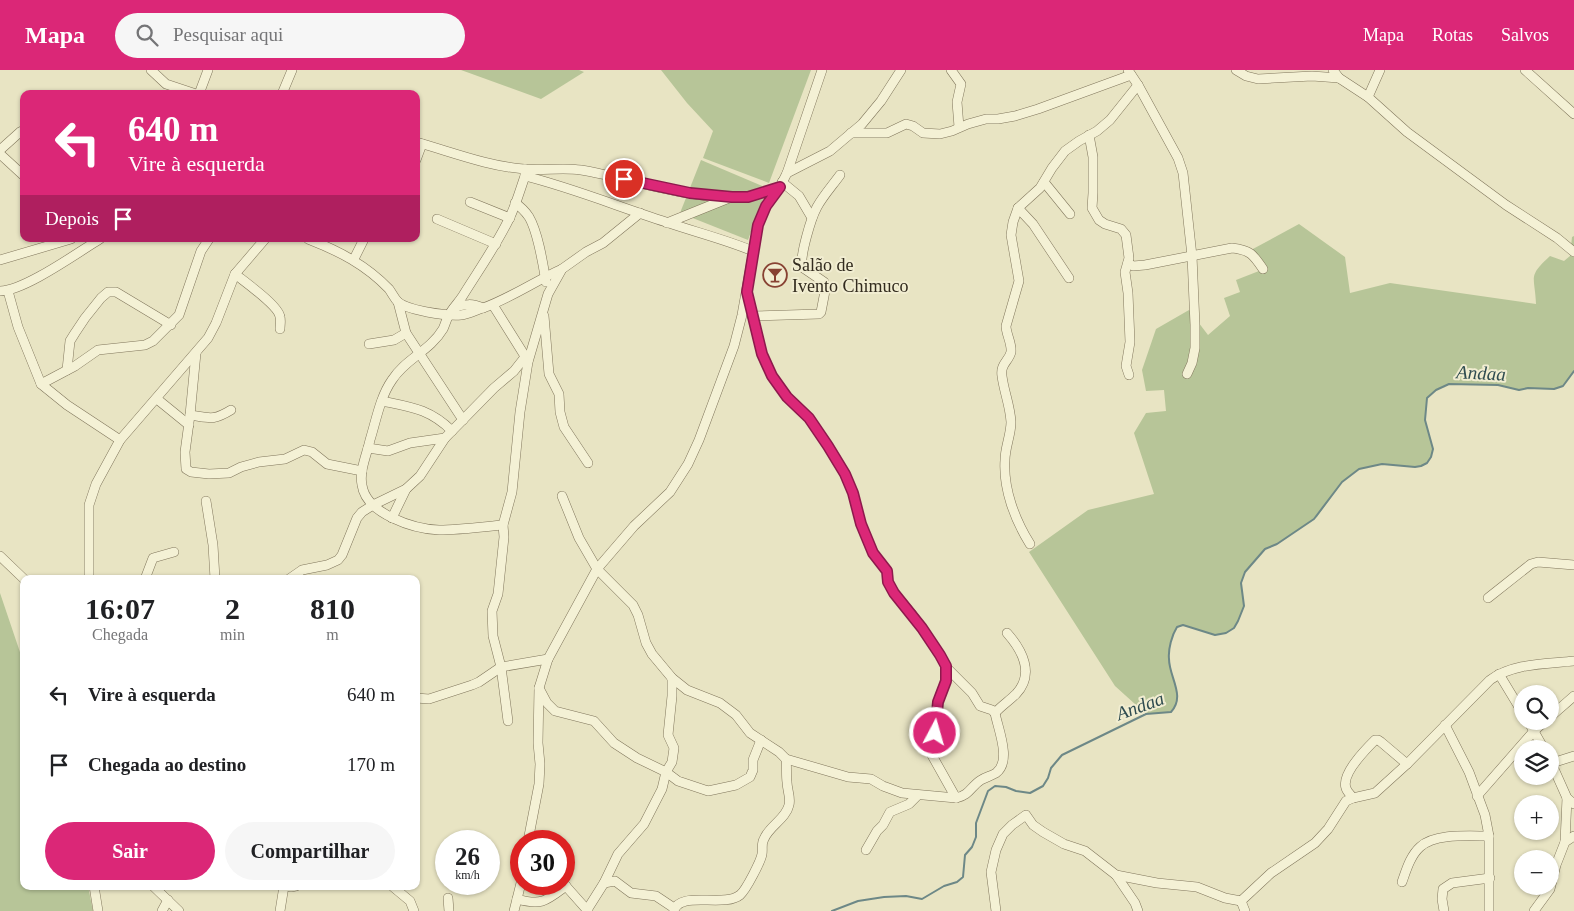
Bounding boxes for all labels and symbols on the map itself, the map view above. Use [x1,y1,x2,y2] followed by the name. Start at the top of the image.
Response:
[603,158,645,200] pin
[792,255,908,296] place label: Salão de Ivento Chimuco
[762,262,788,288] bar icon: Salão de Ivento Chimuco
[1454,361,1506,385] water label: Andaa
[1111,688,1167,725] water label: Andaa
[908,706,960,758] position arrow
[510,830,575,895] speed limit sign: 30

